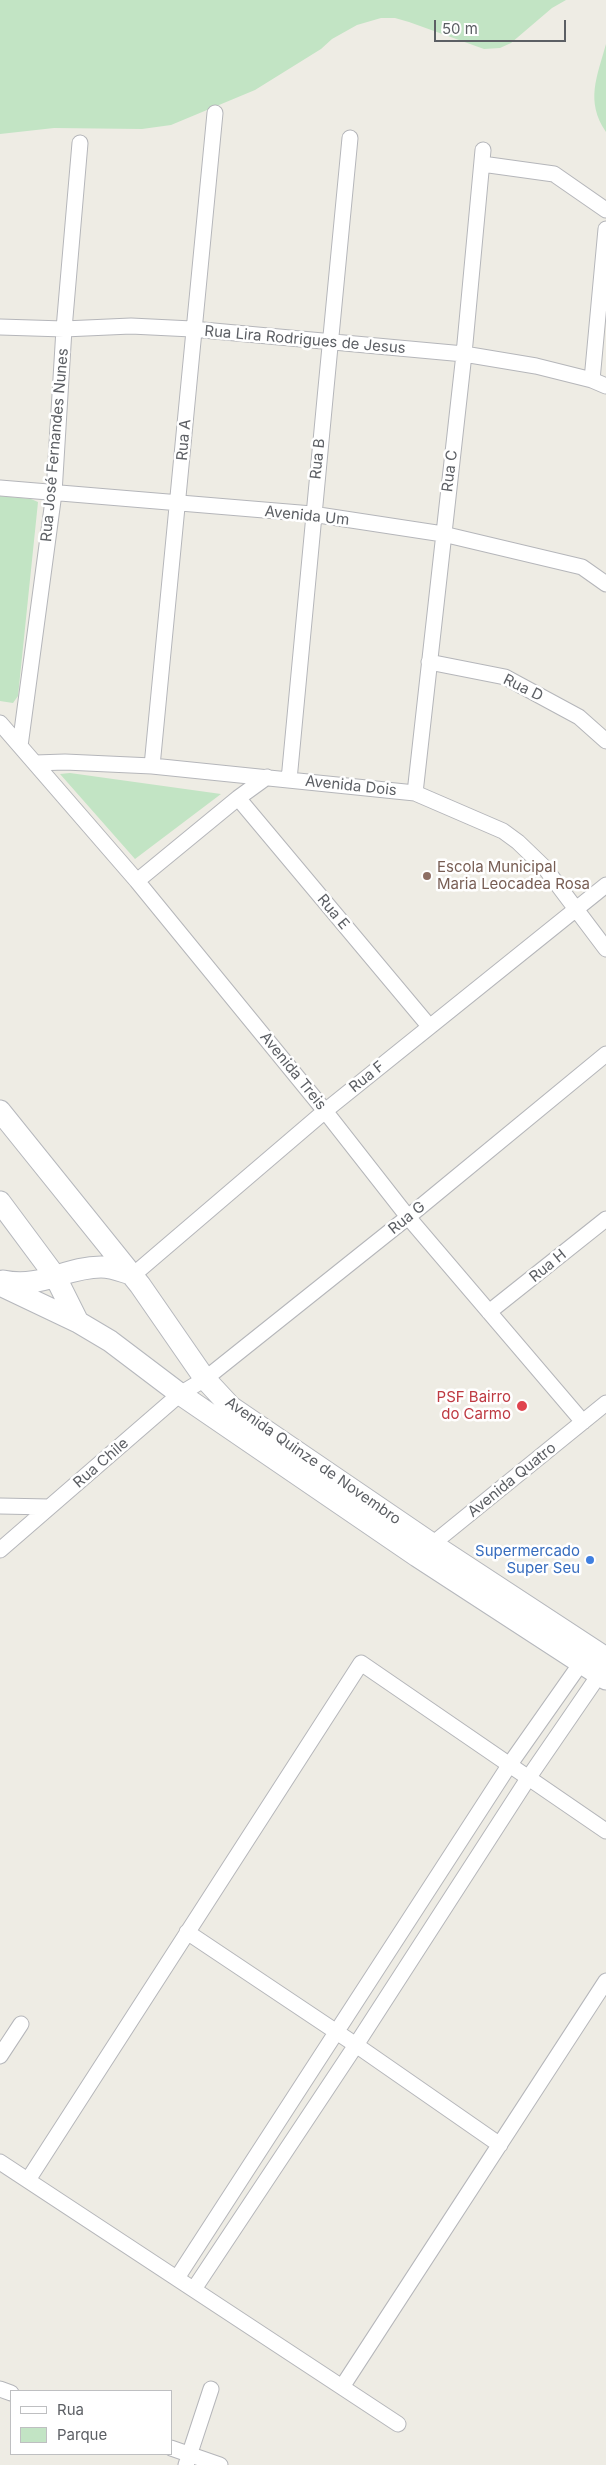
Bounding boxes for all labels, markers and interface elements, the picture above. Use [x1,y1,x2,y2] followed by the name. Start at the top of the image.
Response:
[436,10,568,42] scale bar
[442,19,478,38] text: 50 m
[204,322,406,358] street label: Rua Lira Rodrigues de Jesus
[38,347,72,543] street label: Rua José Fernandes Nunes
[173,419,195,461] street label: Rua A
[307,438,329,480] street label: Rua B
[439,449,461,493] street label: Rua C
[264,503,350,529] street label: Avenida Um
[500,671,546,705] street label: Rua D
[304,772,398,800] street label: Avenida Dois
[437,858,590,893] place label: Escola Municipal Maria Leocadea Rosa
[421,870,433,882] marker: Escola Municipal Maria Leocadea Rosa
[313,891,353,933] street label: Rua E
[256,1028,330,1114] street label: Avenida Treis
[346,1057,388,1097] street label: Rua F
[385,1198,429,1238] street label: Rua G
[526,1246,570,1286] street label: Rua H
[437,1388,511,1423] place label: PSF Bairro do Carmo
[222,1393,404,1529] street label: Avenida Quinze de Novembro
[515,1399,529,1413] marker: PSF Bairro do Carmo
[70,1434,132,1492] street label: Rua Chile
[464,1439,560,1521] street label: Avenida Quatro
[475,1542,580,1577] place label: Supermercado Super Seu
[584,1554,596,1566] marker: Supermercado Super Seu
[10,2390,172,2455] legend
[57,2400,84,2419] text: Rua
[57,2425,107,2444] text: Parque

